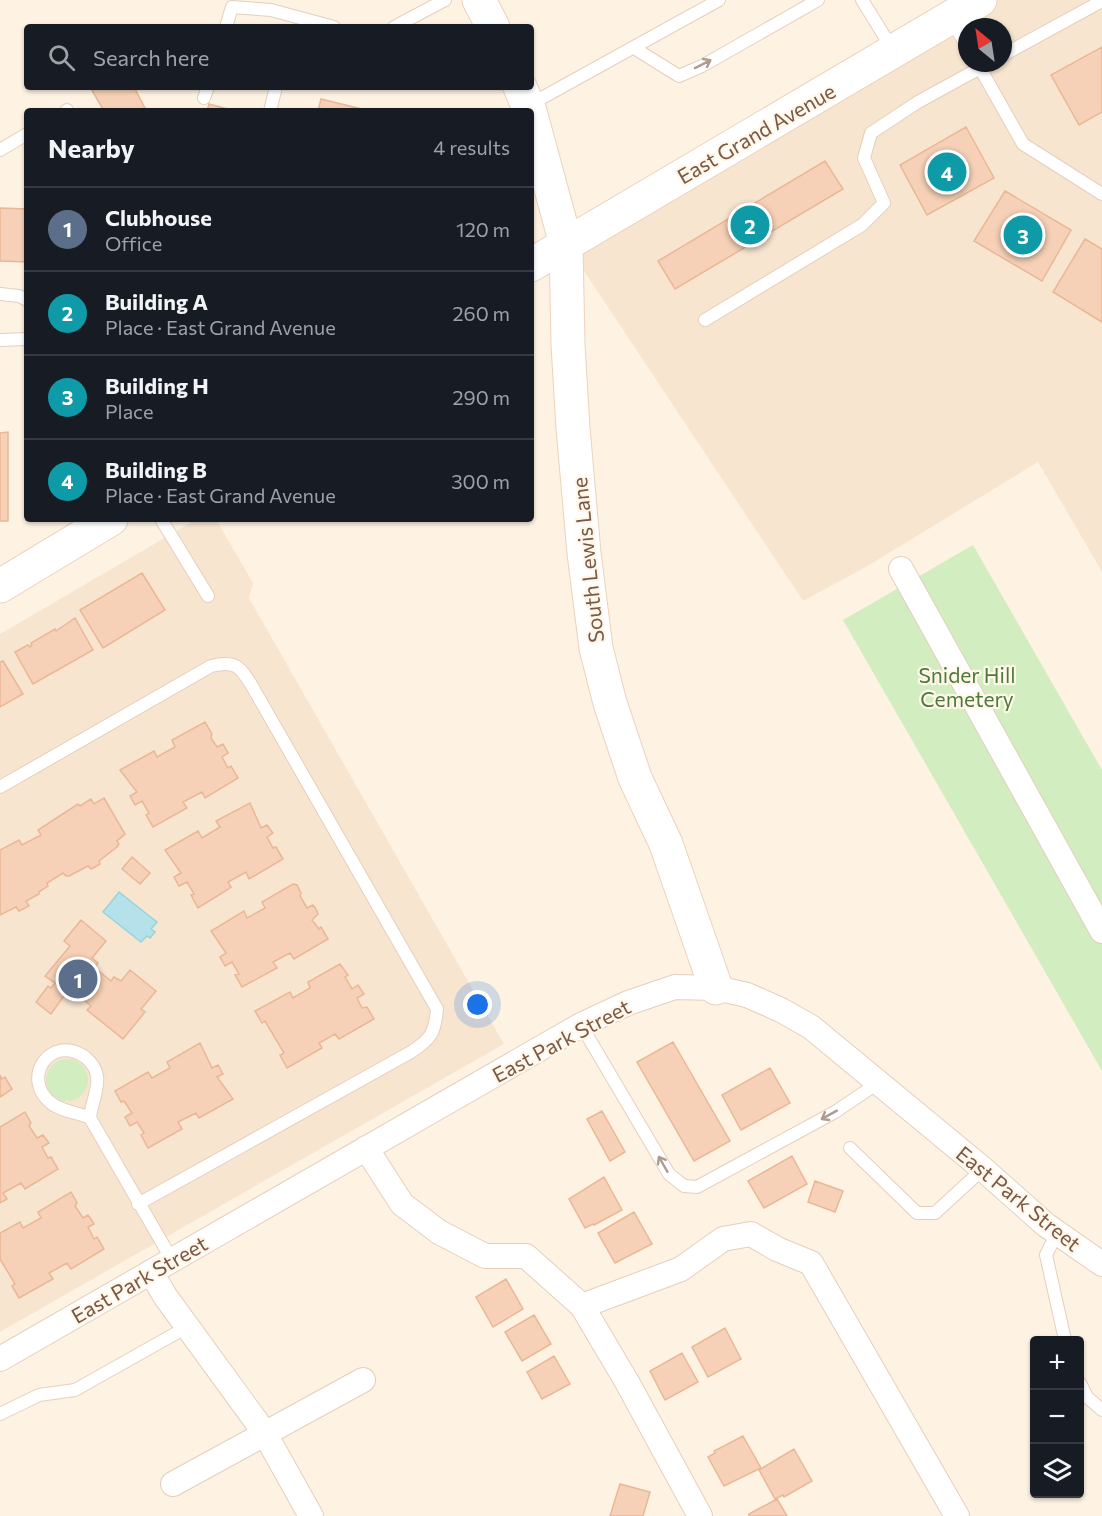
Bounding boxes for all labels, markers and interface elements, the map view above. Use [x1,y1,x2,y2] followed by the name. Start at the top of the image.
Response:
[958,18,1012,72] north arrow
[24,24,534,90] search box
[45,41,78,74] icon: search
[93,44,209,71] text: Search here
[694,58,712,70] one-way arrow
[673,78,839,188] street label: East Grand Avenue
[48,132,135,163] text: Nearby
[433,135,510,159] text: 4 results
[928,150,966,195] pin: 4
[730,202,770,248] pin: 2
[105,204,212,231] text: Clubhouse
[1004,212,1042,258] pin: 3
[63,217,72,241] text: 1
[456,217,510,241] text: 120 m
[105,231,162,255] text: Office
[105,288,208,315] text: Building A
[62,301,73,325] text: 2
[452,301,510,325] text: 260 m
[105,315,336,339] text: Place · East Grand Avenue
[105,372,209,399] text: Building H
[62,385,73,409] text: 3
[452,385,510,409] text: 290 m
[105,399,154,423] text: Place
[105,456,207,483] text: Building B
[61,469,74,493] text: 4
[451,469,510,493] text: 300 m
[566,476,608,644] street label: South Lewis Lane
[105,483,336,507] text: Place · East Grand Avenue
[918,662,1016,711] park label: Snider Hill Cemetery
[58,956,98,1002] pin: 1
[463,990,492,1019] your location
[488,993,634,1087] street label: East Park Street
[821,1109,838,1121] one-way arrow
[952,1140,1086,1256] street label: East Park Street
[657,1156,669,1173] one-way arrow
[67,1230,211,1328] street label: East Park Street
[1030,1336,1084,1498] map controls
[1030,1336,1084,1390] button: +
[1030,1390,1084,1444] button: −
[1030,1444,1084,1498] button: layers

